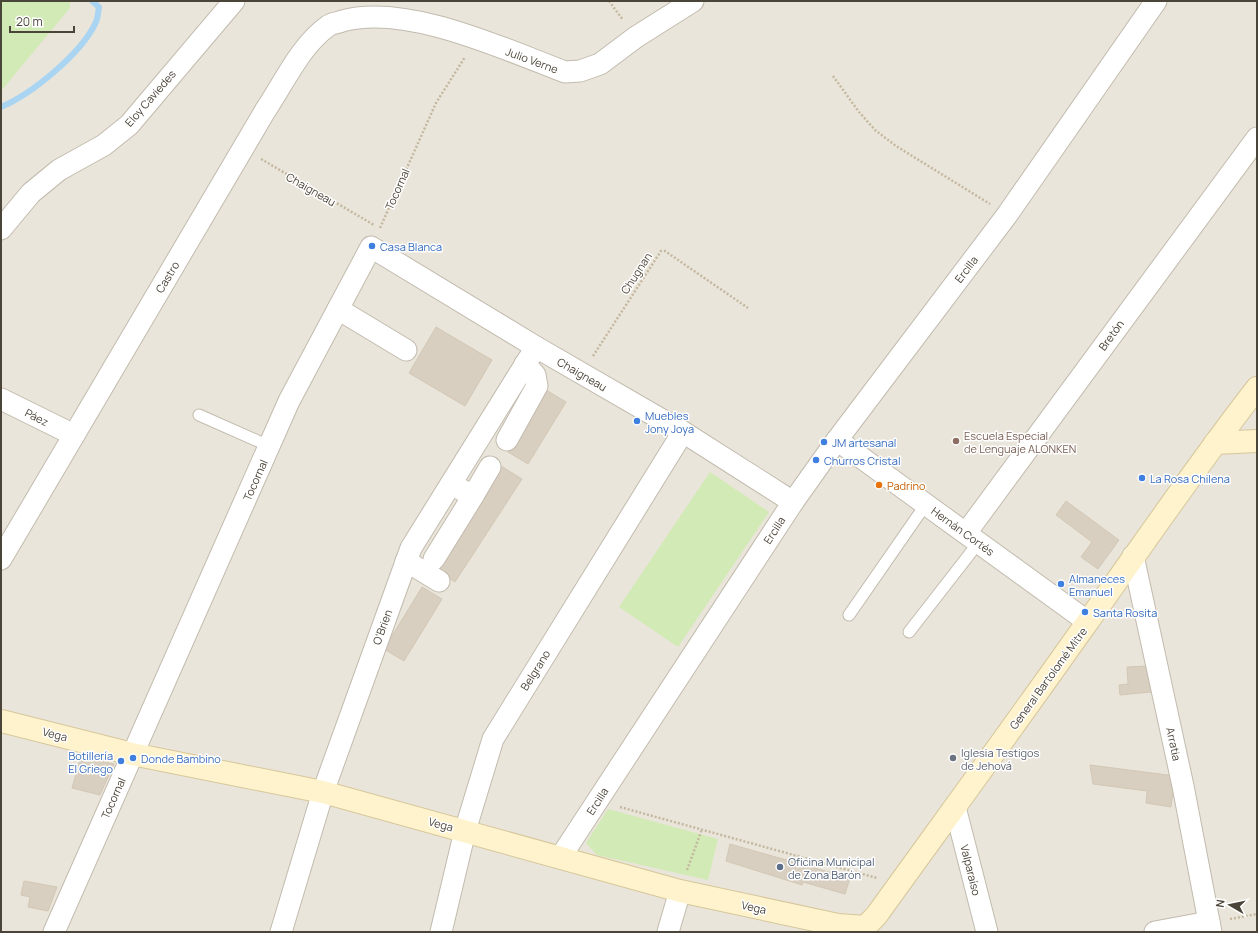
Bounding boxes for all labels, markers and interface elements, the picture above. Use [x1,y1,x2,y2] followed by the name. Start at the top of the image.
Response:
[10,8,74,34] scale bar
[16,13,43,30] text: 20 m
[504,44,561,77] street label: Julio Verne
[121,66,179,129] street label: Eloy Caviedes
[381,166,413,212] street label: Tocornal
[283,169,339,209] street label: Chaigneau
[380,239,442,254] place label: Casa Blanca
[367,241,377,251] marker: Casa Blanca
[617,249,655,297] street label: Chugnan
[951,253,981,285] street label: Ercilla
[152,258,183,296] street label: Castro
[1095,317,1127,353] street label: Bretón
[554,354,610,394] street label: Chaigneau
[23,405,52,429] street label: Páez
[645,408,694,436] place label: Muebles Jony Joya
[632,416,642,426] marker: Muebles Jony Joya
[964,428,1076,456] place label: Escuela Especial de Lenguaje ALONKEN
[832,435,896,450] place label: JM artesanal
[951,436,961,446] marker: Escuela Especial de Lenguaje ALONKEN
[819,437,829,447] marker: JM artesanal
[824,453,900,468] place label: Churros Cristal
[811,455,821,465] marker: Churros Cristal
[239,457,271,503] street label: Tocornal
[1150,471,1230,486] place label: La Rosa Chilena
[1137,473,1147,483] marker: La Rosa Chilena
[887,478,926,493] place label: Padrino
[874,480,884,490] marker: Padrino
[929,503,998,559] street label: Hernán Cortés
[760,513,788,547] street label: Ercilla
[1069,571,1125,599] place label: Almaneces Emanuel
[1056,579,1066,589] marker: Almaneces Emanuel
[1093,605,1157,620] place label: Santa Rosita
[369,607,395,647] street label: O'Brien
[1080,607,1090,617] marker: Santa Rosita
[1006,624,1090,732] street label: General Bartolomé Mitre
[517,646,554,693] street label: Belgrano
[41,724,69,744] street label: Vega
[1163,726,1185,762] street label: Arratia
[961,745,1040,773] place label: Iglesia Testigos de Jehová
[68,748,113,776] place label: Botillería El Griego
[141,751,221,766] place label: Donde Bambino
[128,753,138,763] marker: Donde Bambino
[948,753,958,763] marker: Iglesia Testigos de Jehová
[116,756,126,766] marker: Botillería El Griego
[97,775,129,821] street label: Tocornal
[583,784,611,818] street label: Ercilla
[427,814,455,834] street label: Vega
[957,843,985,898] street label: Valparaíso
[788,854,875,882] place label: Oficina Municipal de Zona Barón
[775,862,785,872] marker: Oficina Municipal de Zona Barón
[1210,885,1250,925] north arrow
[740,897,768,917] street label: Vega
[1212,898,1228,908] text: N

